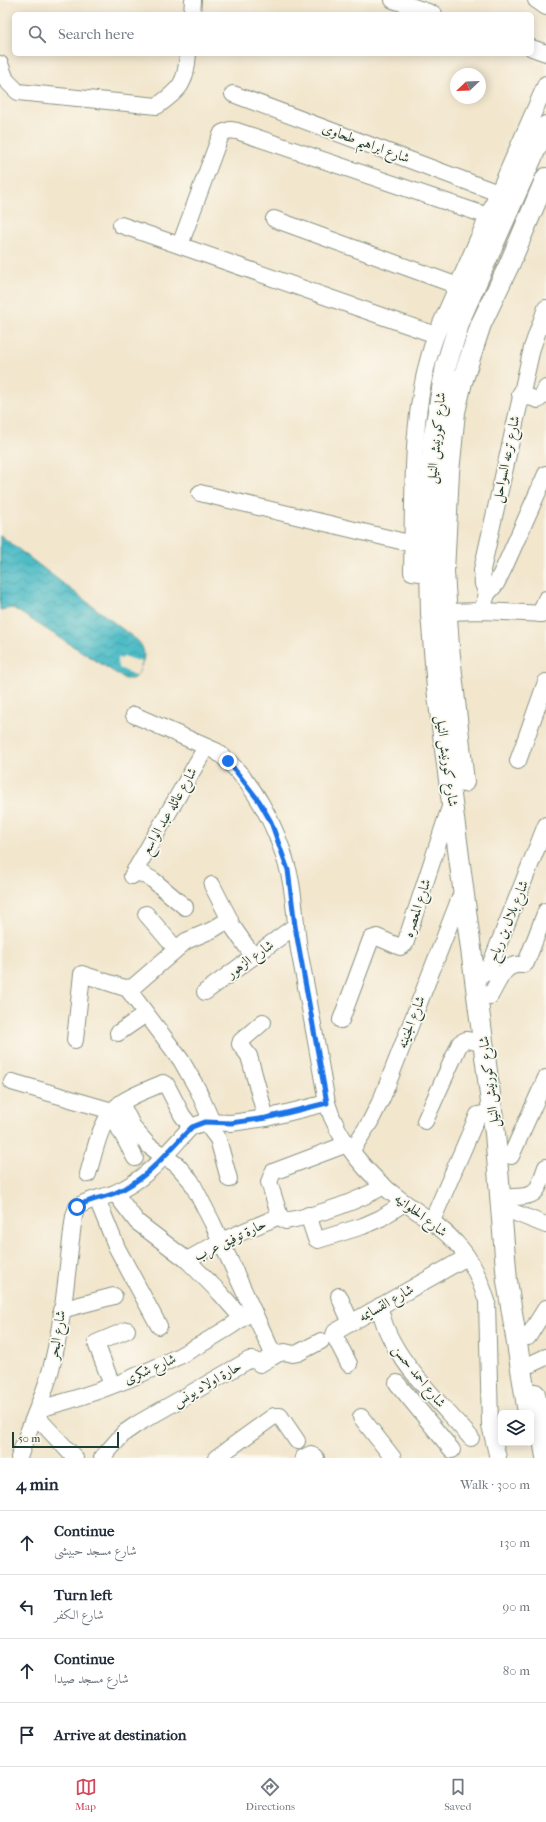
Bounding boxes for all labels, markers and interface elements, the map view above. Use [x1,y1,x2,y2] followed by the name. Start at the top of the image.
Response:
[12,12,534,56] search box
[26,23,48,45] icon: search
[58,25,134,43] text: Search here
[450,68,486,104] north arrow
[318,119,412,171] street label: شارع ابراهيم طحاوى
[423,391,452,485] street label: شارع كورنيش النيل
[488,414,526,505] street label: شارع ترعه السواحل
[429,714,462,808] street label: شارع كورنيش النيل
[219,752,237,770] route end
[137,764,205,860] street label: شارع عائله عبد الواسع
[400,877,437,940] street label: شارع المعصره
[484,878,536,966] street label: شارع بلال بن رباح
[221,936,279,985] street label: شارع الزهور
[393,993,432,1052] street label: شارع الجنينه
[475,1035,506,1129] street label: شارع كورنيش النيل
[389,1190,451,1243] street label: شارع الحلوانيه
[68,1198,86,1216] route start
[191,1215,269,1266] street label: حارة توفيق عرب
[355,1280,418,1328] street label: شارع القسايمه
[44,1309,72,1363] street label: شارع البحر
[386,1341,450,1413] street label: شارع احمد حسن
[121,1350,180,1391] street label: شارع شكرى
[170,1358,245,1411] street label: حارة اولاد يونس
[498,1410,534,1446] map controls
[498,1410,534,1446] button: layers
[12,1430,119,1449] scale bar
[18,1432,40,1445] text: 50 m
[16,1474,59,1494] text: 4 min
[460,1477,530,1492] text: Walk · 300 m
[54,1522,114,1540] text: Continue
[16,1532,38,1554] icon: ahead
[499,1535,530,1550] text: 130 m
[54,1543,137,1558] text: شارع مسجد حبيشى
[54,1586,112,1604] text: Turn left
[16,1596,38,1618] icon: left
[502,1599,530,1614] text: 90 m
[54,1607,104,1622] text: شارع الكفر
[54,1650,114,1668] text: Continue
[16,1660,38,1682] icon: ahead
[503,1663,530,1678] text: 80 m
[54,1671,129,1686] text: شارع مسجد صيدا
[16,1724,38,1746] icon: arrive
[54,1726,186,1744] text: Arrive at destination
[75,1776,97,1813] tab: Map
[246,1776,295,1813] tab: Directions
[444,1776,471,1813] tab: Saved

